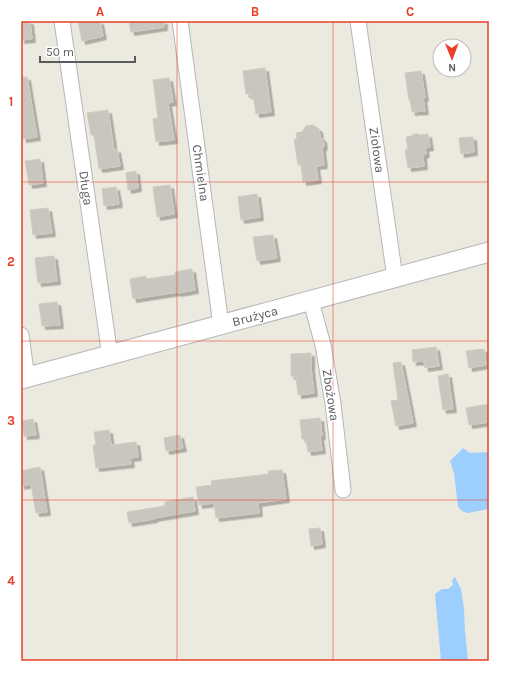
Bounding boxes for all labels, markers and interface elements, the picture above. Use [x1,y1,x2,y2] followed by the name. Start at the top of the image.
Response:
[96,4,104,19] text: A
[251,4,259,19] text: B
[406,4,414,19] text: C
[40,38,135,64] scale bar
[432,38,472,78] north arrow
[46,45,74,59] text: 50 m
[448,61,456,74] text: N
[9,94,13,109] text: 1
[366,126,388,174] street label: Ziołowa
[190,144,212,202] street label: Chmielna
[76,170,96,206] street label: Długa
[7,254,15,269] text: 2
[230,303,280,329] street label: Brużyca
[319,368,343,422] street label: Zbożowa
[7,413,15,428] text: 3
[7,573,15,588] text: 4

